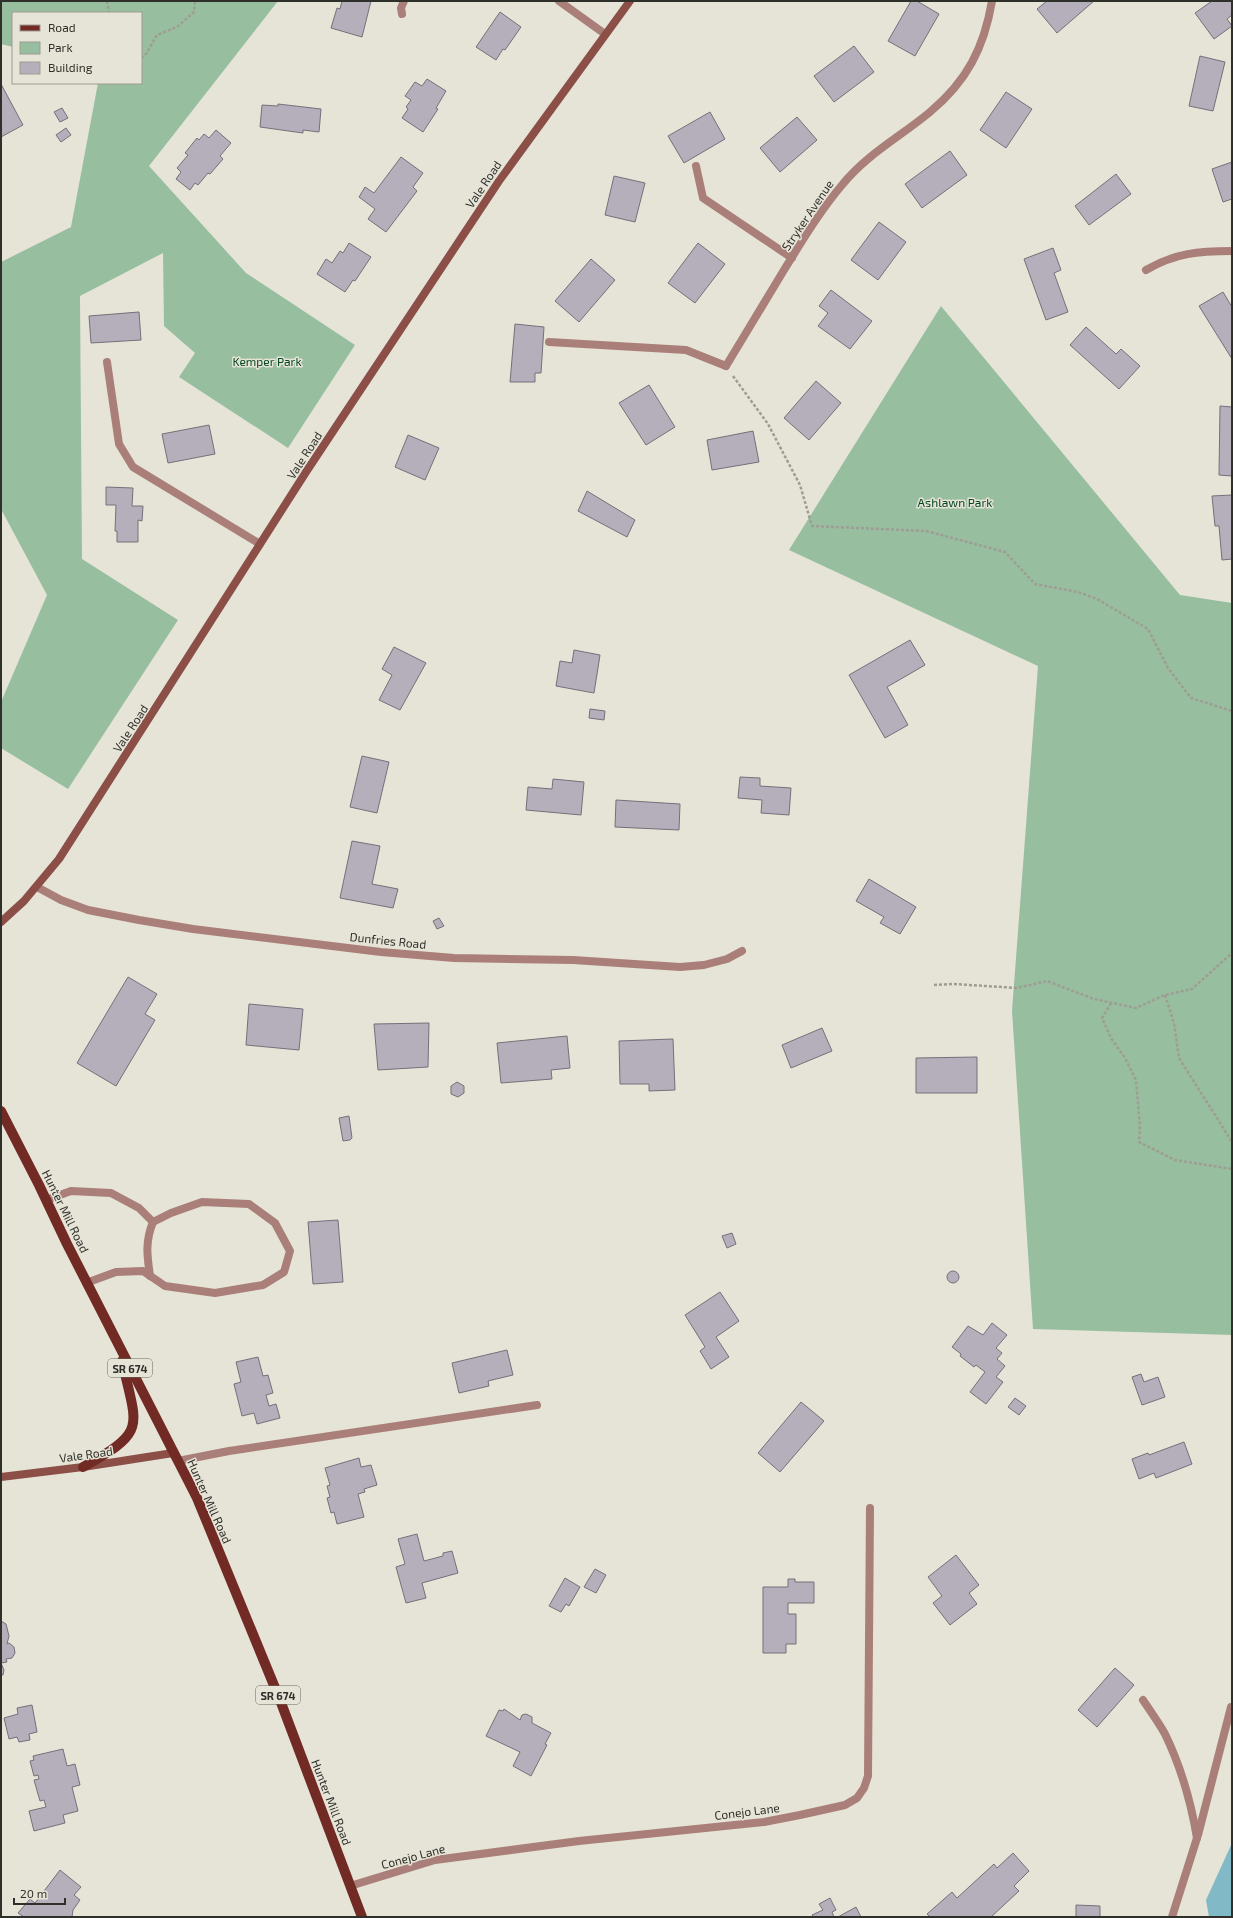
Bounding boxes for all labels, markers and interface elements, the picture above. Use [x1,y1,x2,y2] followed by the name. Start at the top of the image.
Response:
[12,12,142,84] legend
[48,20,76,34] text: Road
[48,40,73,54] text: Park
[48,60,93,74] text: Building
[462,158,504,210] street label: Vale Road
[778,177,836,253] street label: Stryker Avenue
[232,354,302,368] park label: Kemper Park
[283,429,325,481] street label: Vale Road
[918,495,992,509] park label: Ashlawn Park
[109,702,151,754] street label: Vale Road
[349,929,427,951] street label: Dunfries Road
[40,1167,92,1255] street label: Hunter Mill Road
[108,1359,152,1377] road number: SR 674
[58,1443,114,1465] street label: Vale Road
[185,1457,235,1545] street label: Hunter Mill Road
[256,1686,300,1704] road number: SR 674
[309,1757,355,1847] street label: Hunter Mill Road
[714,1800,781,1823] street label: Conejo Lane
[379,1841,447,1872] street label: Conejo Lane
[14,1880,65,1906] scale bar
[20,1886,47,1900] text: 20 m

